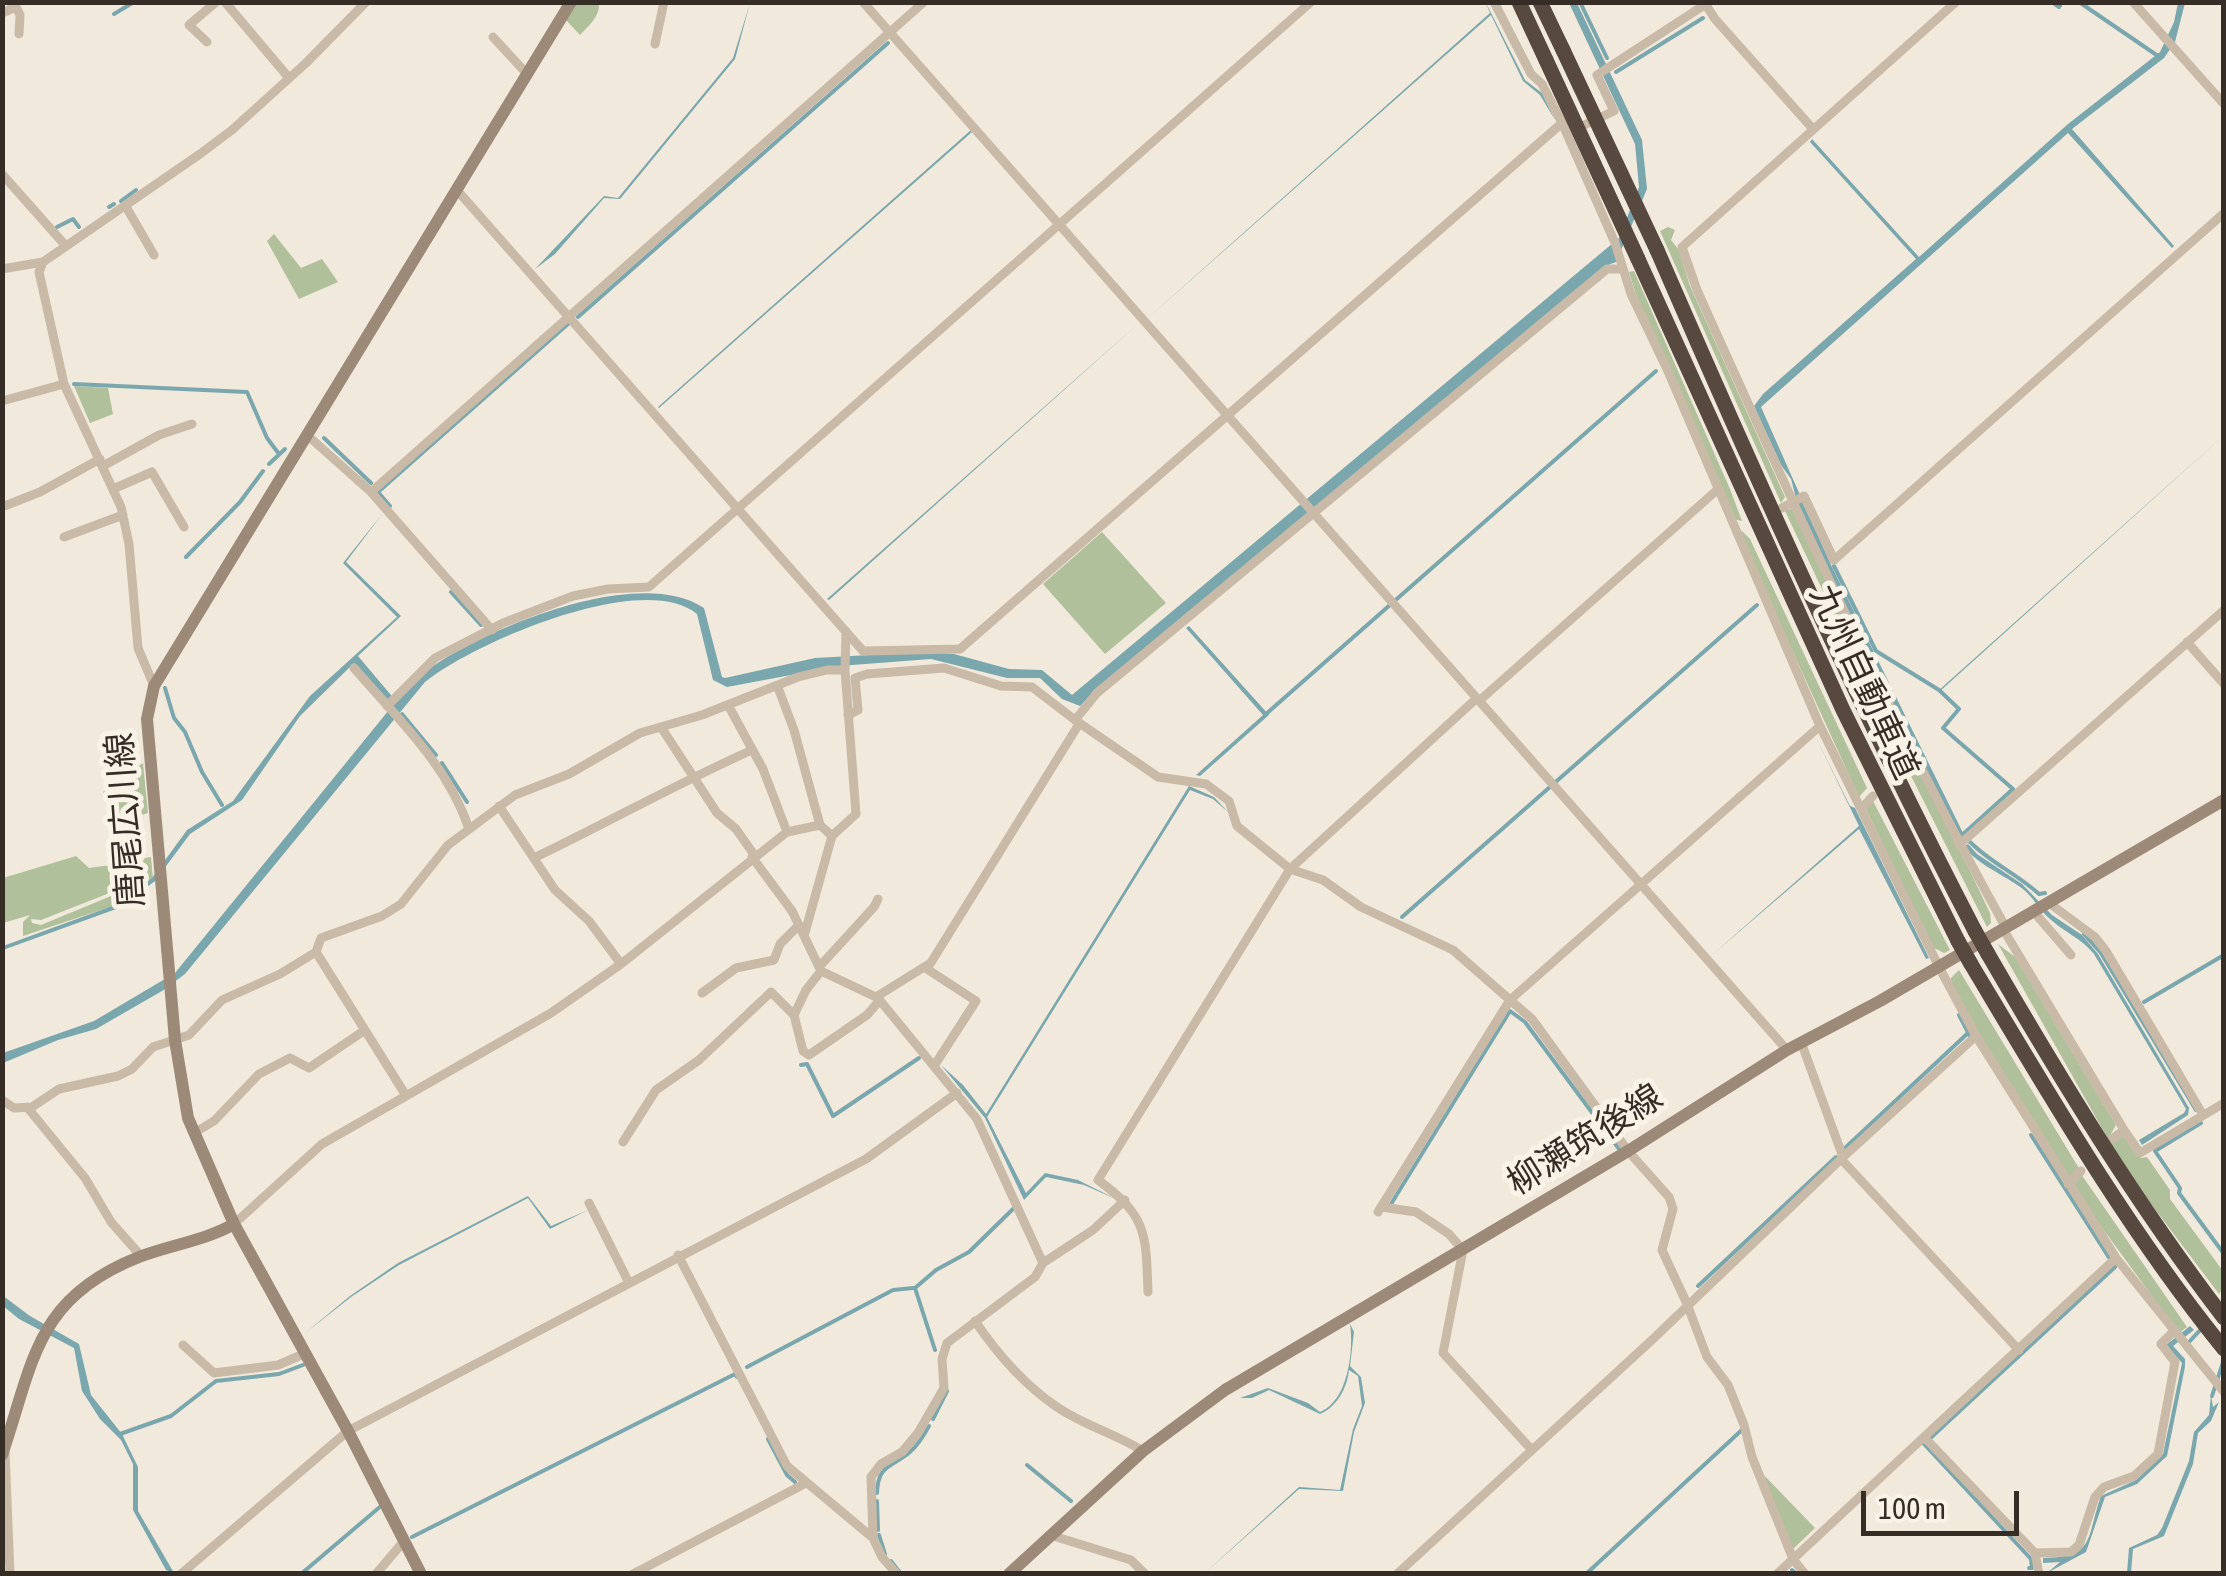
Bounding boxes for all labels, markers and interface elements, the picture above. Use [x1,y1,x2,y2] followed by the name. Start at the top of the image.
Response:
[1801,578,1927,786] street label: 九州自動車道
[99,731,153,909] street label: 唐尾広川線
[1500,1076,1670,1204] street label: 柳瀬筑後線
[1866,1471,2024,1533] scale bar
[1878,1491,1946,1525] text: 100 m

